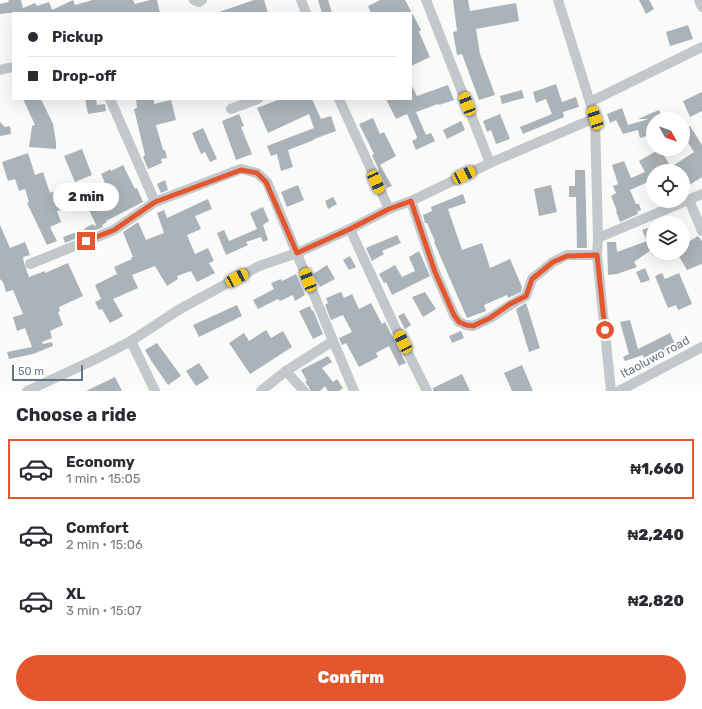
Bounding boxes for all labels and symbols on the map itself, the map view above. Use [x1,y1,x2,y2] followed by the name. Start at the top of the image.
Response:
[457,91,477,117] car
[586,105,604,131] car
[646,112,690,156] north arrow
[451,164,477,186] car
[366,169,386,195] car
[53,183,119,211] callout: 2 min
[77,232,95,250] route end
[224,267,250,289] car
[298,267,318,293] car
[596,321,614,339] route start
[392,329,414,355] car
[618,333,692,381] street label: Itaoluwo road
[12,363,83,382] scale bar

